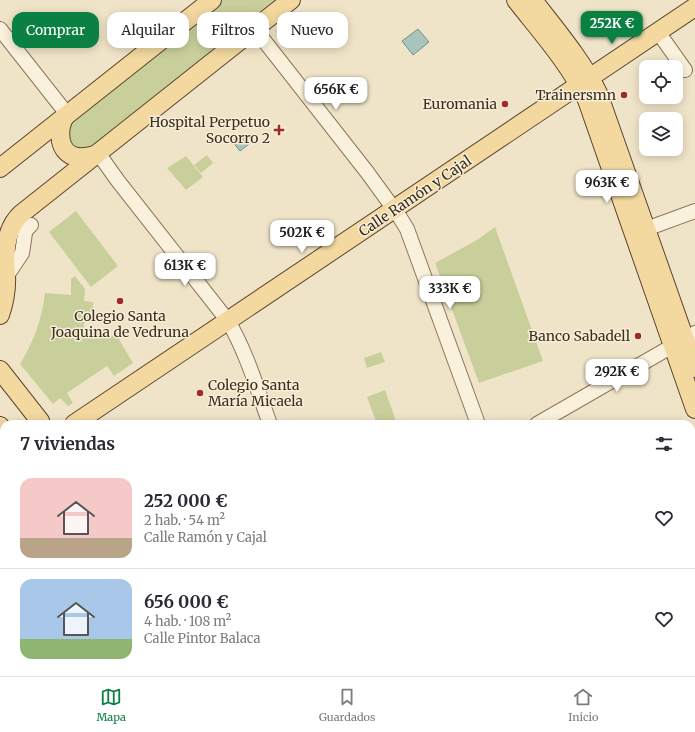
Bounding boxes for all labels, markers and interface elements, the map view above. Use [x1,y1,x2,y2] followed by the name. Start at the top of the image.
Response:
[579,11,645,45] pin: 252K €
[12,12,99,48] chip: Comprar
[107,12,189,48] chip: Alquilar
[197,12,269,48] chip: Filtros
[277,12,348,48] chip: Nuevo
[590,15,634,32] text: 252K €
[639,60,683,156] map controls
[639,60,683,104] button: locate
[303,77,369,111] pin: 656K €
[313,81,359,98] text: 656K €
[535,86,616,104] place label: Trainersmn
[619,90,629,100] marker: Trainersmn
[423,95,497,113] place label: Euromania
[500,99,510,109] marker: Euromania
[639,112,683,156] button: layers
[149,113,270,147] place label: Hospital Perpetuo Socorro 2
[273,124,285,136] marker: Hospital Perpetuo Socorro 2
[355,151,475,240] street label: Calle Ramón y Cajal
[574,170,640,204] pin: 963K €
[585,174,629,191] text: 963K €
[269,220,335,254] pin: 502K €
[279,224,325,241] text: 502K €
[152,253,218,287] pin: 613K €
[164,257,206,274] text: 613K €
[417,276,483,310] pin: 333K €
[428,280,472,297] text: 333K €
[115,296,125,306] marker: Colegio Santa Joaquina de Vedruna
[50,307,189,341] place label: Colegio Santa Joaquina de Vedruna
[528,327,631,345] place label: Banco Sabadell
[633,331,643,341] marker: Banco Sabadell
[584,359,650,393] pin: 292K €
[594,363,640,380] text: 292K €
[208,376,304,410] place label: Colegio Santa María Micaela
[195,388,205,398] marker: Colegio Santa María Micaela
[20,433,115,455] text: 7 viviendas
[653,433,675,455] icon: filters
[144,490,228,512] text: 252 000 €
[52,494,100,542] icon: home
[653,507,675,529] icon: heart
[144,512,225,529] text: 2 hab. · 54 m²
[144,529,267,546] text: Calle Ramón y Cajal
[144,591,229,613] text: 656 000 €
[52,595,100,643] icon: home
[653,608,675,630] icon: heart
[144,613,231,630] text: 4 hab. · 108 m²
[144,630,260,647] text: Calle Pintor Balaca
[96,686,126,724] tab: Mapa
[319,686,375,724] tab: Guardados
[568,686,599,724] tab: Inicio

